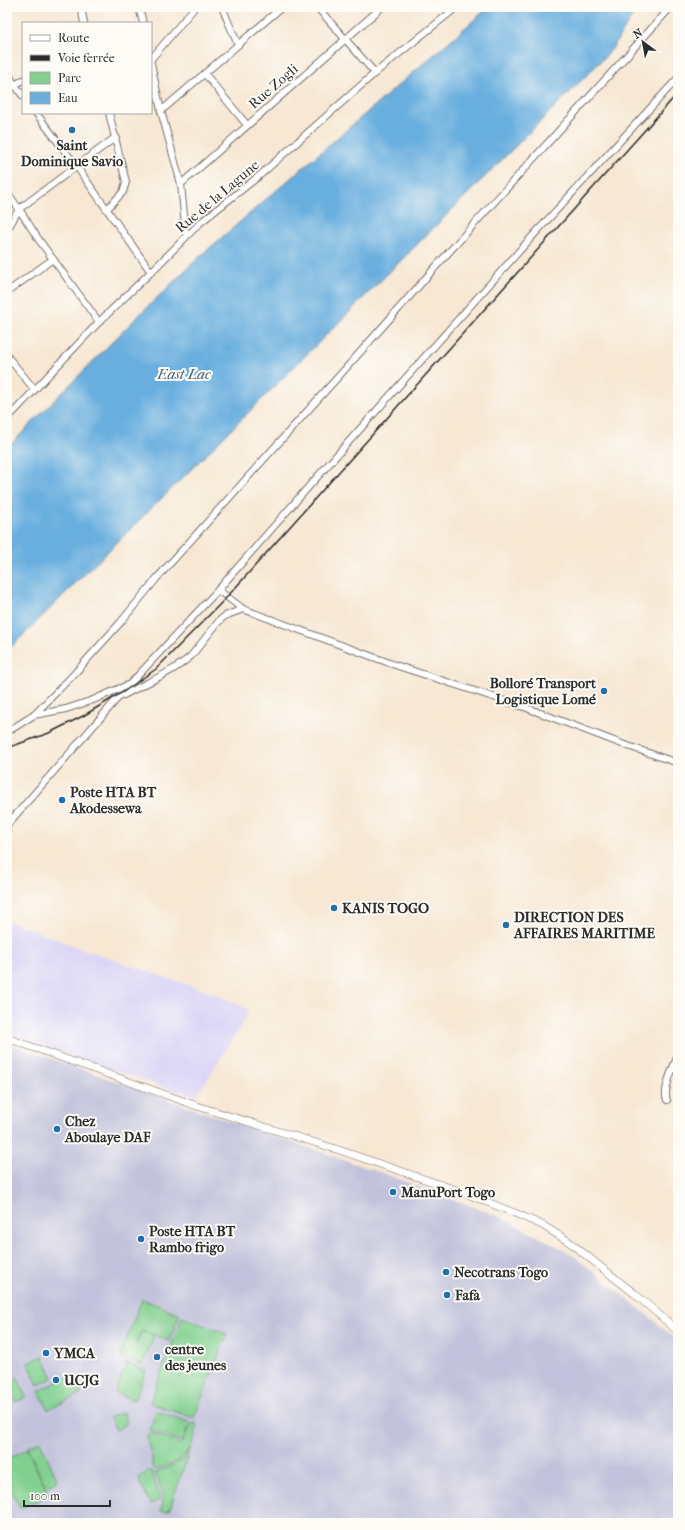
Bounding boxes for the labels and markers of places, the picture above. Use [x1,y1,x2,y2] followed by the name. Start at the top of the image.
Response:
[67,125,77,135] marker: Saint Dominique Savio
[21,137,123,170] place label: Saint Dominique Savio
[490,675,597,708] place label: Bolloré Transport Logistique Lomé
[599,686,609,696] marker: Bolloré Transport Logistique Lomé
[69,784,157,817] place label: Poste HTA BT Akodessewa
[57,795,67,805] marker: Poste HTA BT Akodessewa
[342,900,429,917] place label: KANIS TOGO
[329,903,339,913] marker: KANIS TOGO
[513,909,656,942] place label: DIRECTION DES AFFAIRES MARITIME
[501,920,511,930] marker: DIRECTION DES AFFAIRES MARITIME
[64,1113,151,1146] place label: Chez Aboulaye DAF
[52,1124,62,1134] marker: Chez Aboulaye DAF
[400,1184,495,1201] place label: ManuPort Togo
[388,1187,398,1197] marker: ManuPort Togo
[149,1223,236,1256] place label: Poste HTA BT Rambo frigo
[136,1234,146,1244] marker: Poste HTA BT Rambo frigo
[454,1264,548,1281] place label: Necotrans Togo
[441,1267,451,1277] marker: Necotrans Togo
[454,1287,481,1304] place label: Fafa
[442,1290,452,1300] marker: Fafa
[165,1341,227,1374] place label: centre des jeunes
[53,1345,96,1362] place label: YMCA
[41,1348,51,1358] marker: YMCA
[152,1352,162,1362] marker: centre des jeunes
[63,1372,99,1389] place label: UCJG
[51,1375,61,1385] marker: UCJG

